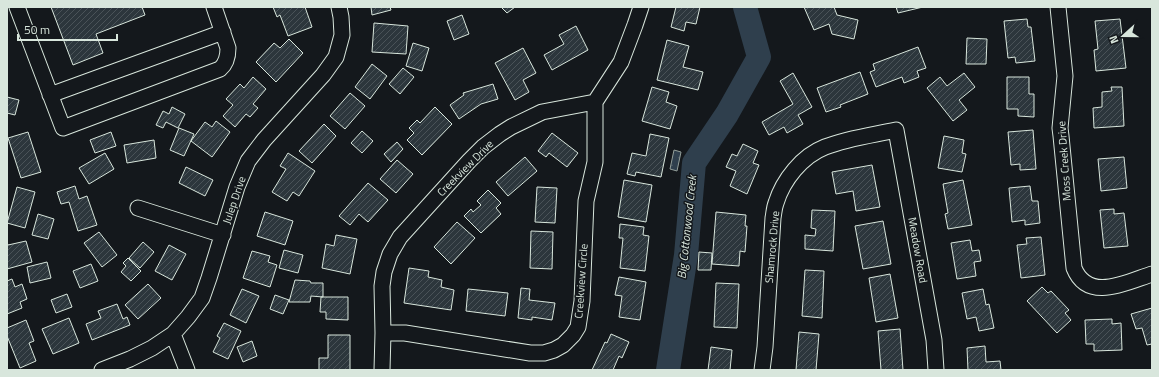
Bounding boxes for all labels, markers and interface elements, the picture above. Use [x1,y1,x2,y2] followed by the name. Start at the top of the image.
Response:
[18,16,117,42] scale bar
[1103,16,1143,56] north arrow
[24,20,50,39] text: 50 m
[1105,33,1122,46] text: N
[1053,120,1075,202] street label: Moss Creek Drive
[433,136,497,200] street label: Creekview Drive
[672,173,702,280] water label: Big Cottonwood Creek
[218,174,250,226] street label: Julep Drive
[761,210,783,284] street label: Shamrock Drive
[904,216,932,284] street label: Meadow Road
[570,243,592,319] street label: Creekview Circle

